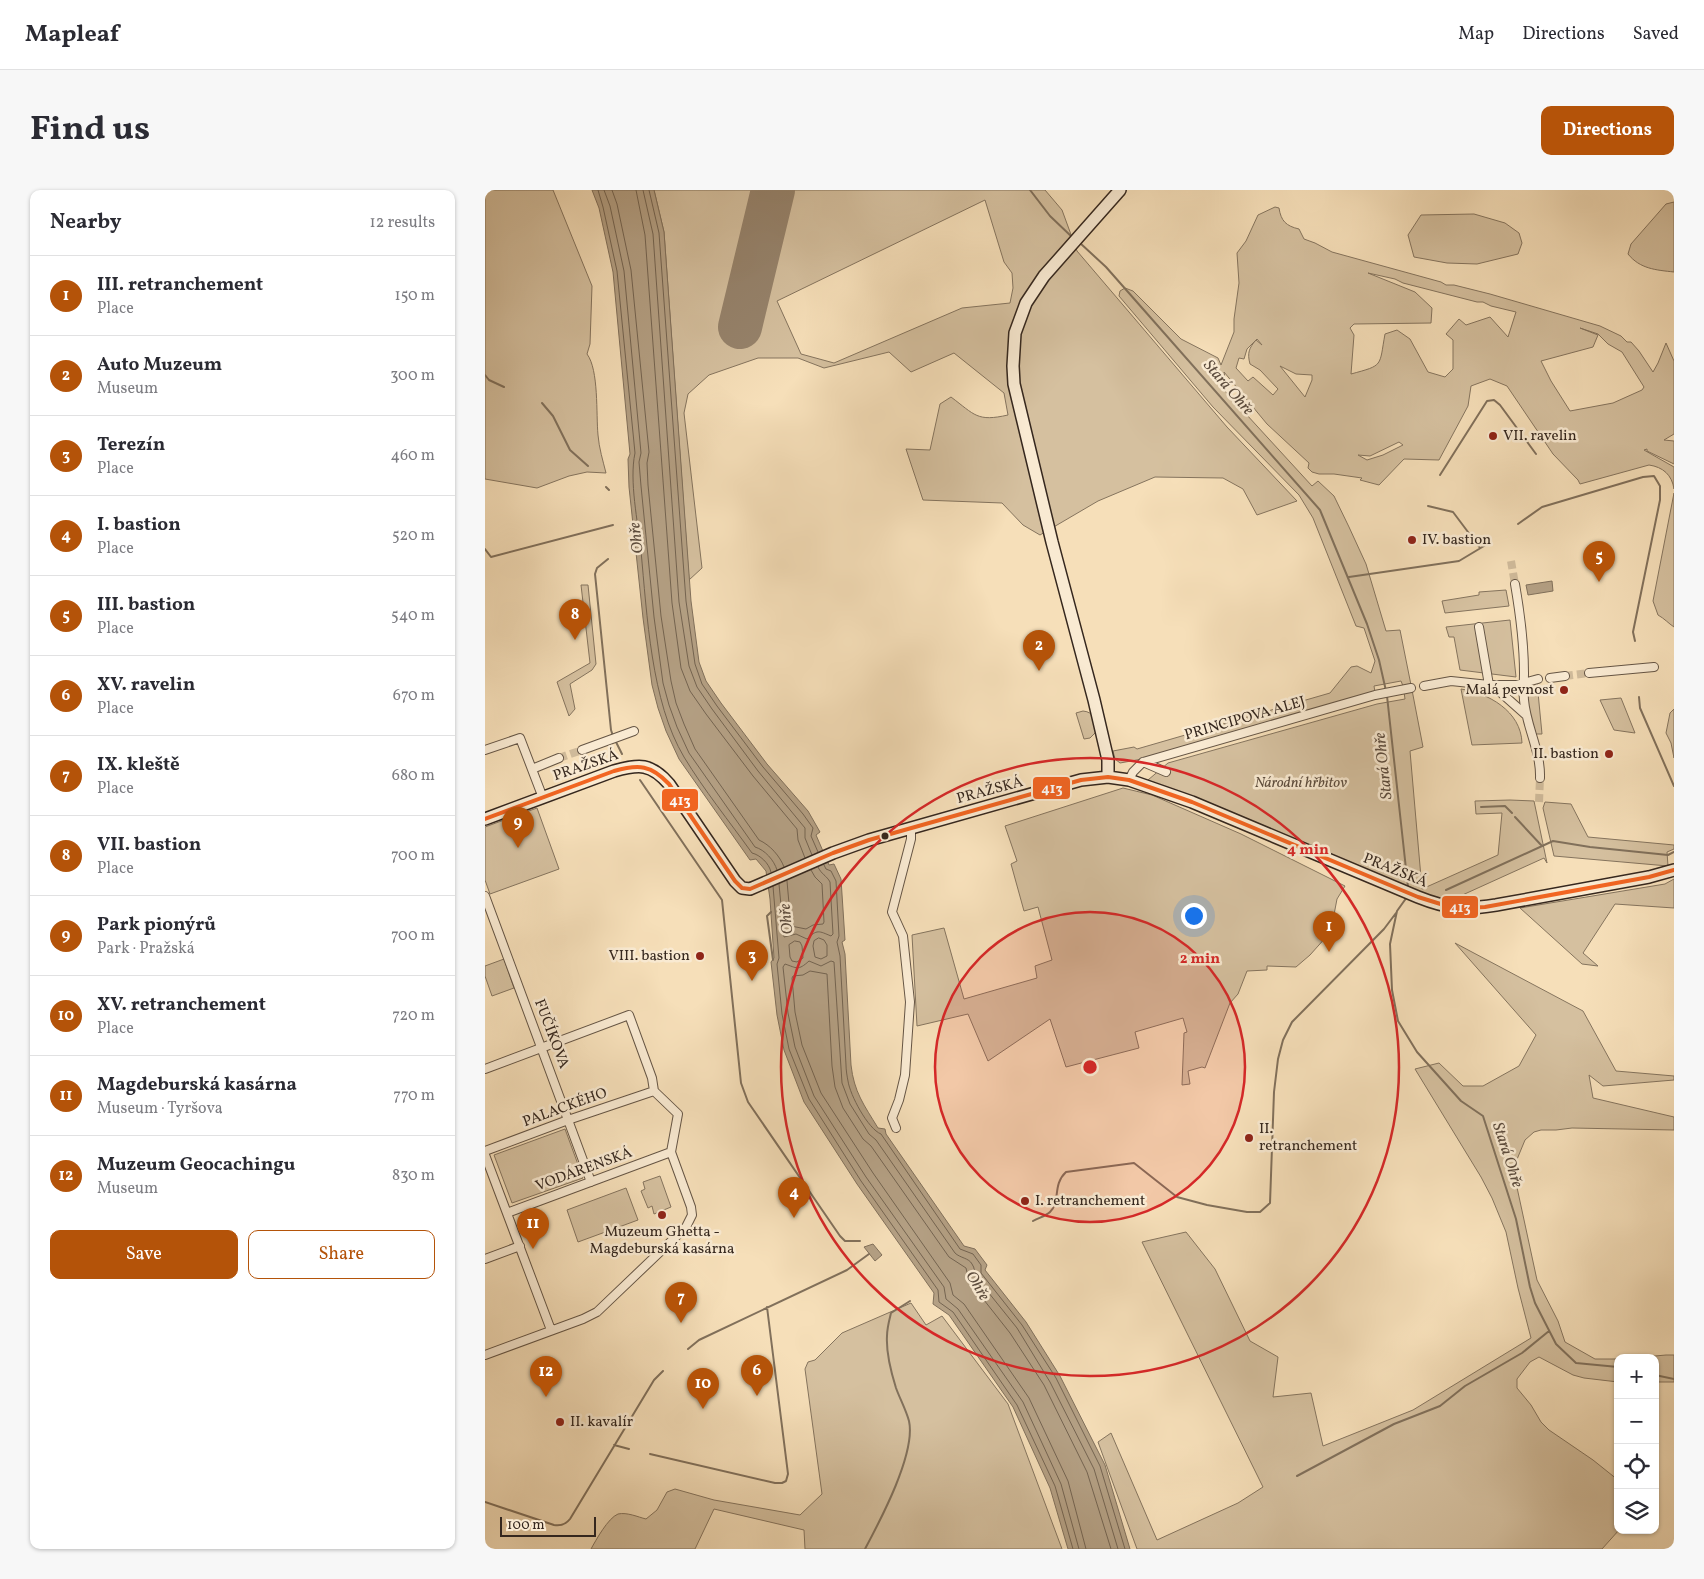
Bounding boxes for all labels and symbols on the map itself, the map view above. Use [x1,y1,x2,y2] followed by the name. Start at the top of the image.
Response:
[1198,355,1258,421] water label: Stará Ohře
[1503,426,1577,447] place label: VII. ravelin
[1487,430,1499,442] marker: VII. ravelin
[624,521,650,555] water label: Ohře
[1422,530,1491,551] place label: IV. bastion
[1406,534,1418,546] marker: IV. bastion
[1583,541,1615,582] pin: 5
[559,599,591,640] pin: 8
[1023,630,1055,671] pin: 2
[1466,680,1554,701] place label: Malá pevnost
[1558,684,1570,696] marker: Malá pevnost
[1182,692,1308,746] street label: PRINCIPOVA ALEJ
[1370,731,1398,801] water label: Stará Ohře
[1533,744,1599,765] place label: II. bastion
[550,745,622,787] street label: PRAŽSKÁ
[1603,748,1615,760] marker: II. bastion
[954,772,1026,810] street label: PRAŽSKÁ
[1255,773,1347,794] park label: Národní hřbitov
[1032,776,1071,800] line badge: 413
[1041,780,1063,799] text: 413
[661,788,699,812] line badge: 413
[669,792,691,811] text: 413
[502,807,534,848] pin: 9
[880,831,890,841] unlabelled marker
[1287,840,1329,861] text: 4 min
[1360,849,1431,894] street label: PRAŽSKÁ
[1441,895,1479,919] line badge: 413
[1449,899,1471,918] text: 413
[774,902,800,936] water label: Ohře
[1181,903,1207,929] your location
[1313,911,1345,952] pin: 1
[736,940,768,981] pin: 3
[608,946,690,967] place label: VIII. bastion
[1180,949,1220,970] text: 2 min
[694,950,706,962] marker: VIII. bastion
[528,996,574,1072] street label: FUČÍKOVA
[1081,1058,1099,1076] centre of rings
[520,1083,610,1133] street label: PALACKÉHO
[1259,1119,1357,1157] place label: II. retranchement
[1486,1120,1528,1191] water label: Stará Ohře
[1243,1132,1255,1144] marker: II. retranchement
[533,1143,636,1197] street label: VODÁRENSKÁ
[778,1177,810,1218] pin: 4
[1035,1191,1145,1212] place label: I. retranchement
[1019,1195,1031,1207] marker: I. retranchement
[517,1208,549,1249] pin: 11
[656,1209,668,1221] marker: Muzeum Ghetta - Magdeburská kasárna
[590,1222,734,1260] place label: Muzeum Ghetta - Magdeburská kasárna
[960,1267,995,1305] water label: Ohře
[665,1282,697,1323] pin: 7
[741,1355,773,1396] pin: 6
[530,1356,562,1397] pin: 12
[687,1368,719,1409] pin: 10
[570,1412,633,1433] place label: II. kavalír
[554,1416,566,1428] marker: II. kavalír
[500,1514,596,1537] scale bar

